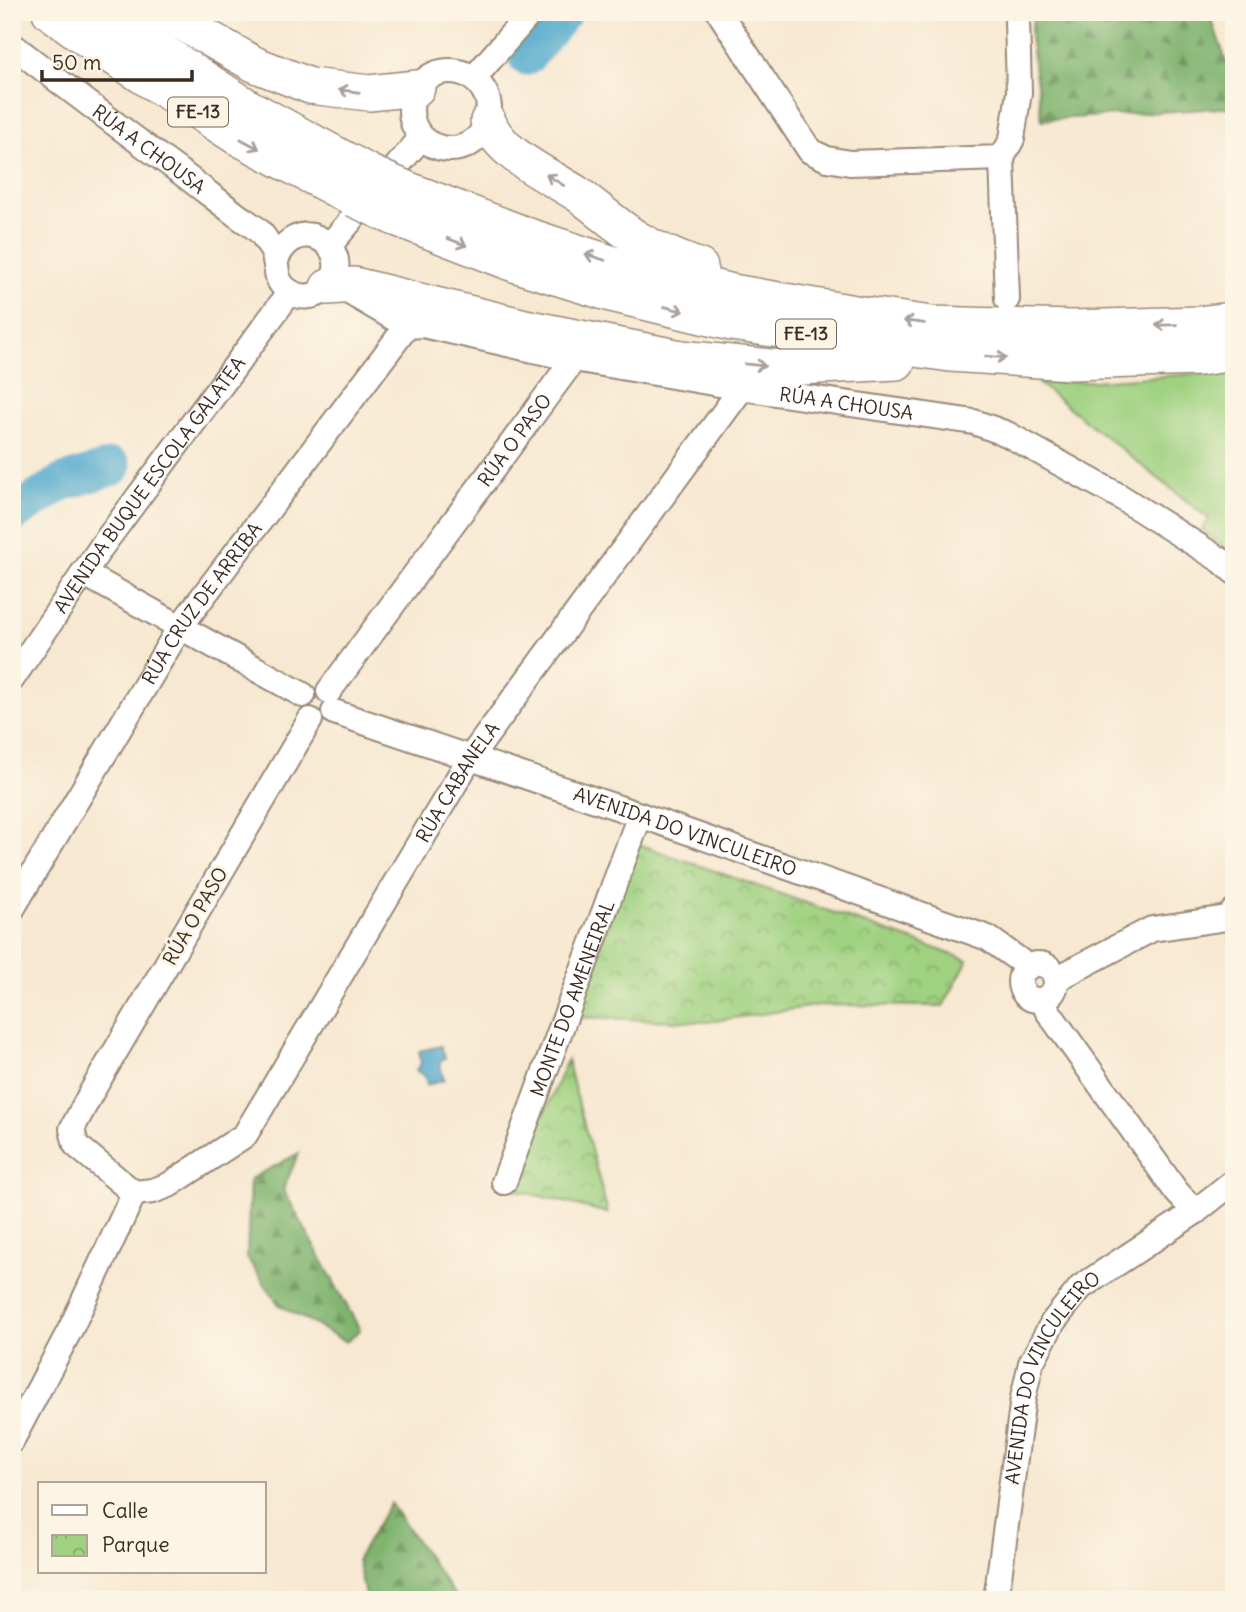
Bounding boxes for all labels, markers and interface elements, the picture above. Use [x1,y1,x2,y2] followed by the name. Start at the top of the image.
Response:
[42,38,192,82] scale bar
[52,49,101,76] text: 50 m
[338,84,361,97] one-way arrow
[168,98,228,127] road number: FE-13
[88,99,210,199] street label: RÚA A CHOUSA
[239,138,260,151] one-way arrow
[546,173,566,187] one-way arrow
[446,236,468,249] one-way arrow
[585,250,607,263] one-way arrow
[662,303,685,316] one-way arrow
[903,315,926,328] one-way arrow
[1155,318,1178,332] one-way arrow
[776,320,836,348] road number: FE-13
[984,351,1006,364] one-way arrow
[48,352,250,618] street label: AVENIDA BUQUE ESCOLA GALATEA
[743,359,766,372] one-way arrow
[778,382,915,425] street label: RÚA A CHOUSA
[472,389,556,491] street label: RÚA O PASO
[136,517,267,689] street label: RÚA CRUZ DE ARRIBA
[410,717,504,847] street label: RÚA CABANELA
[571,782,800,881] street label: AVENIDA DO VINCULEIRO
[157,863,233,969] street label: RÚA O PASO
[525,897,619,1100] street label: MONTE DO AMENEIRAL
[1000,1266,1104,1486] street label: AVENIDA DO VINCULEIRO
[38,1482,266,1574] legend
[102,1497,148,1524] text: Calle
[102,1531,170,1558] text: Parque

